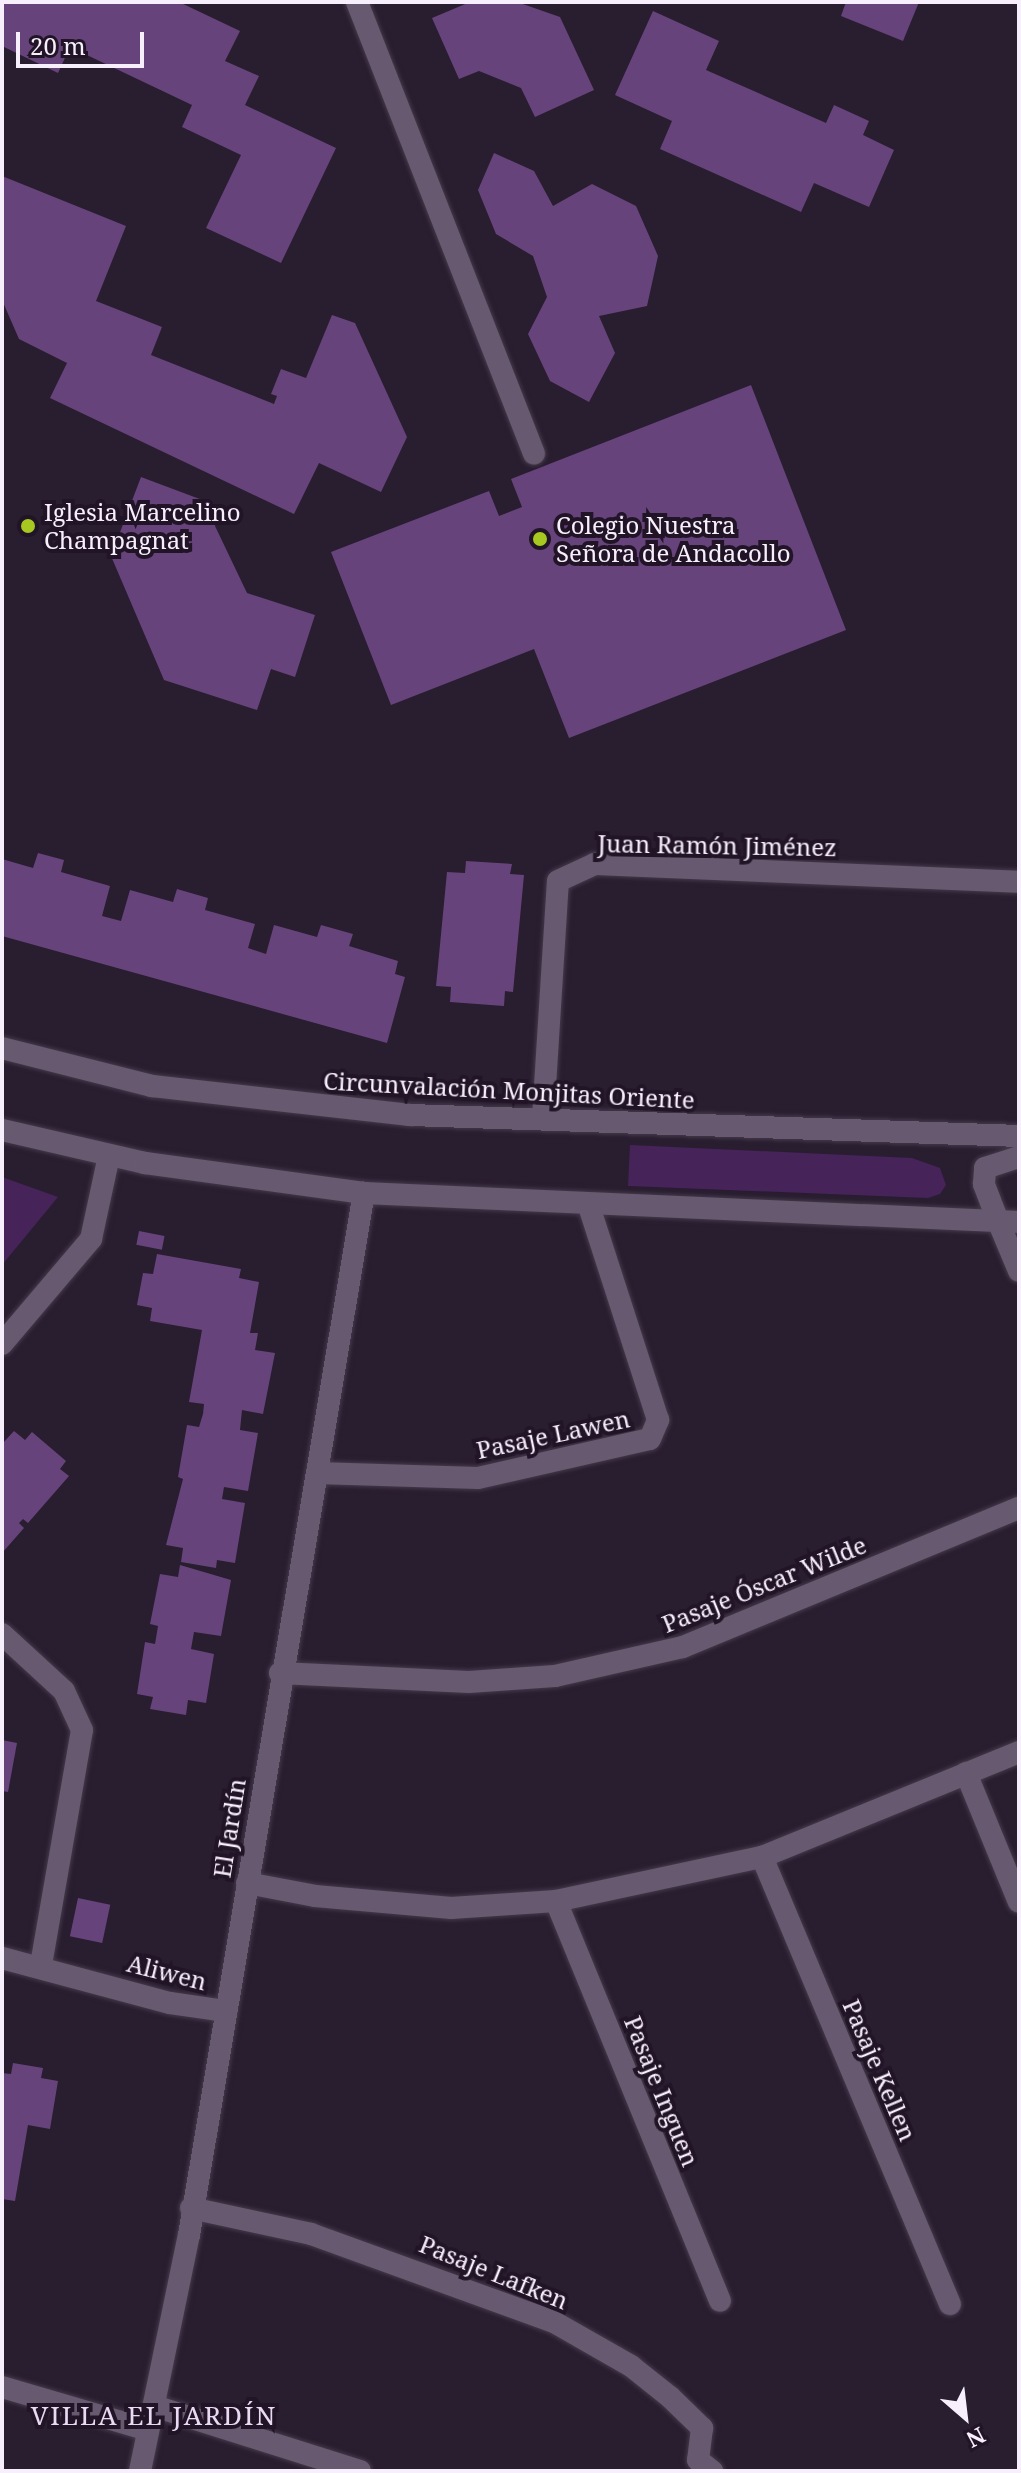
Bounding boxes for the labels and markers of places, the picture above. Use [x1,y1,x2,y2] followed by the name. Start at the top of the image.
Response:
[44,498,241,554] place label: Iglesia Marcelino Champagnat
[556,511,791,567] place label: Colegio Nuestra Señora de Andacollo
[19,517,37,535] marker: Iglesia Marcelino Champagnat
[531,530,549,548] marker: Colegio Nuestra Señora de Andacollo

